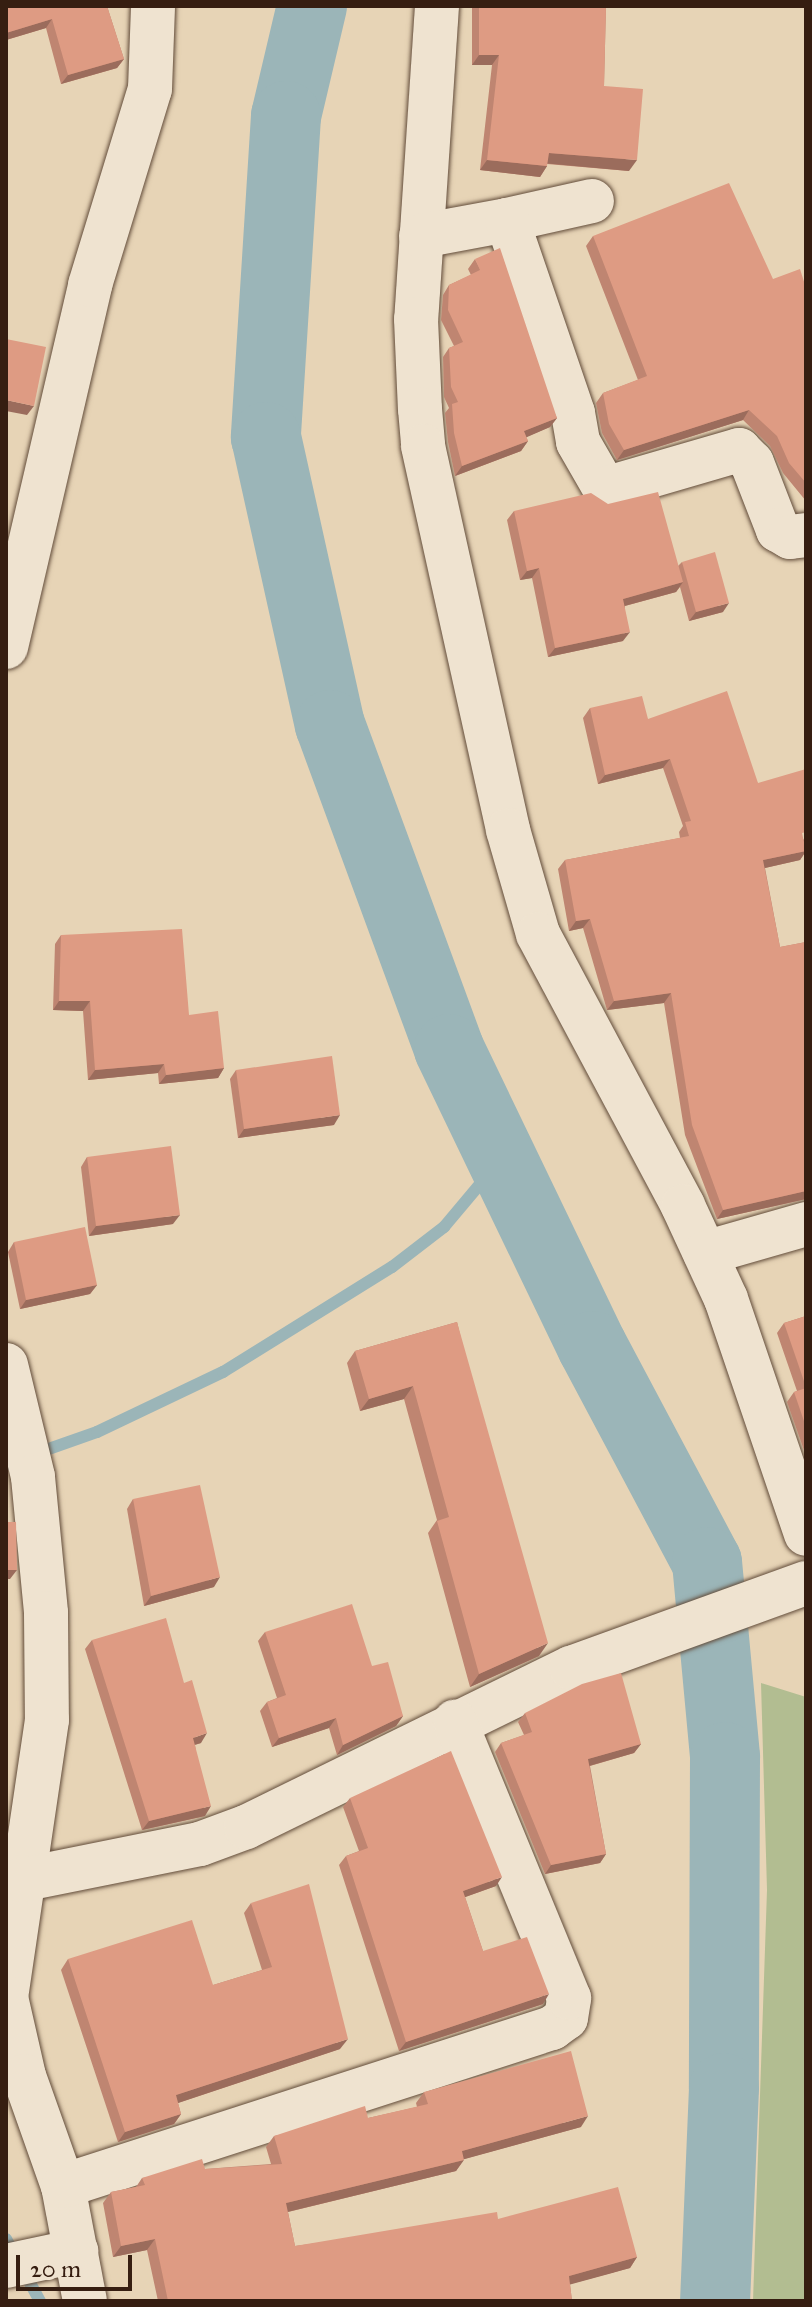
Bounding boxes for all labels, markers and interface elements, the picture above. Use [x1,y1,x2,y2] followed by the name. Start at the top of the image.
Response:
[20,2239,136,2289] scale bar
[30,2254,81,2284] text: 20 m

